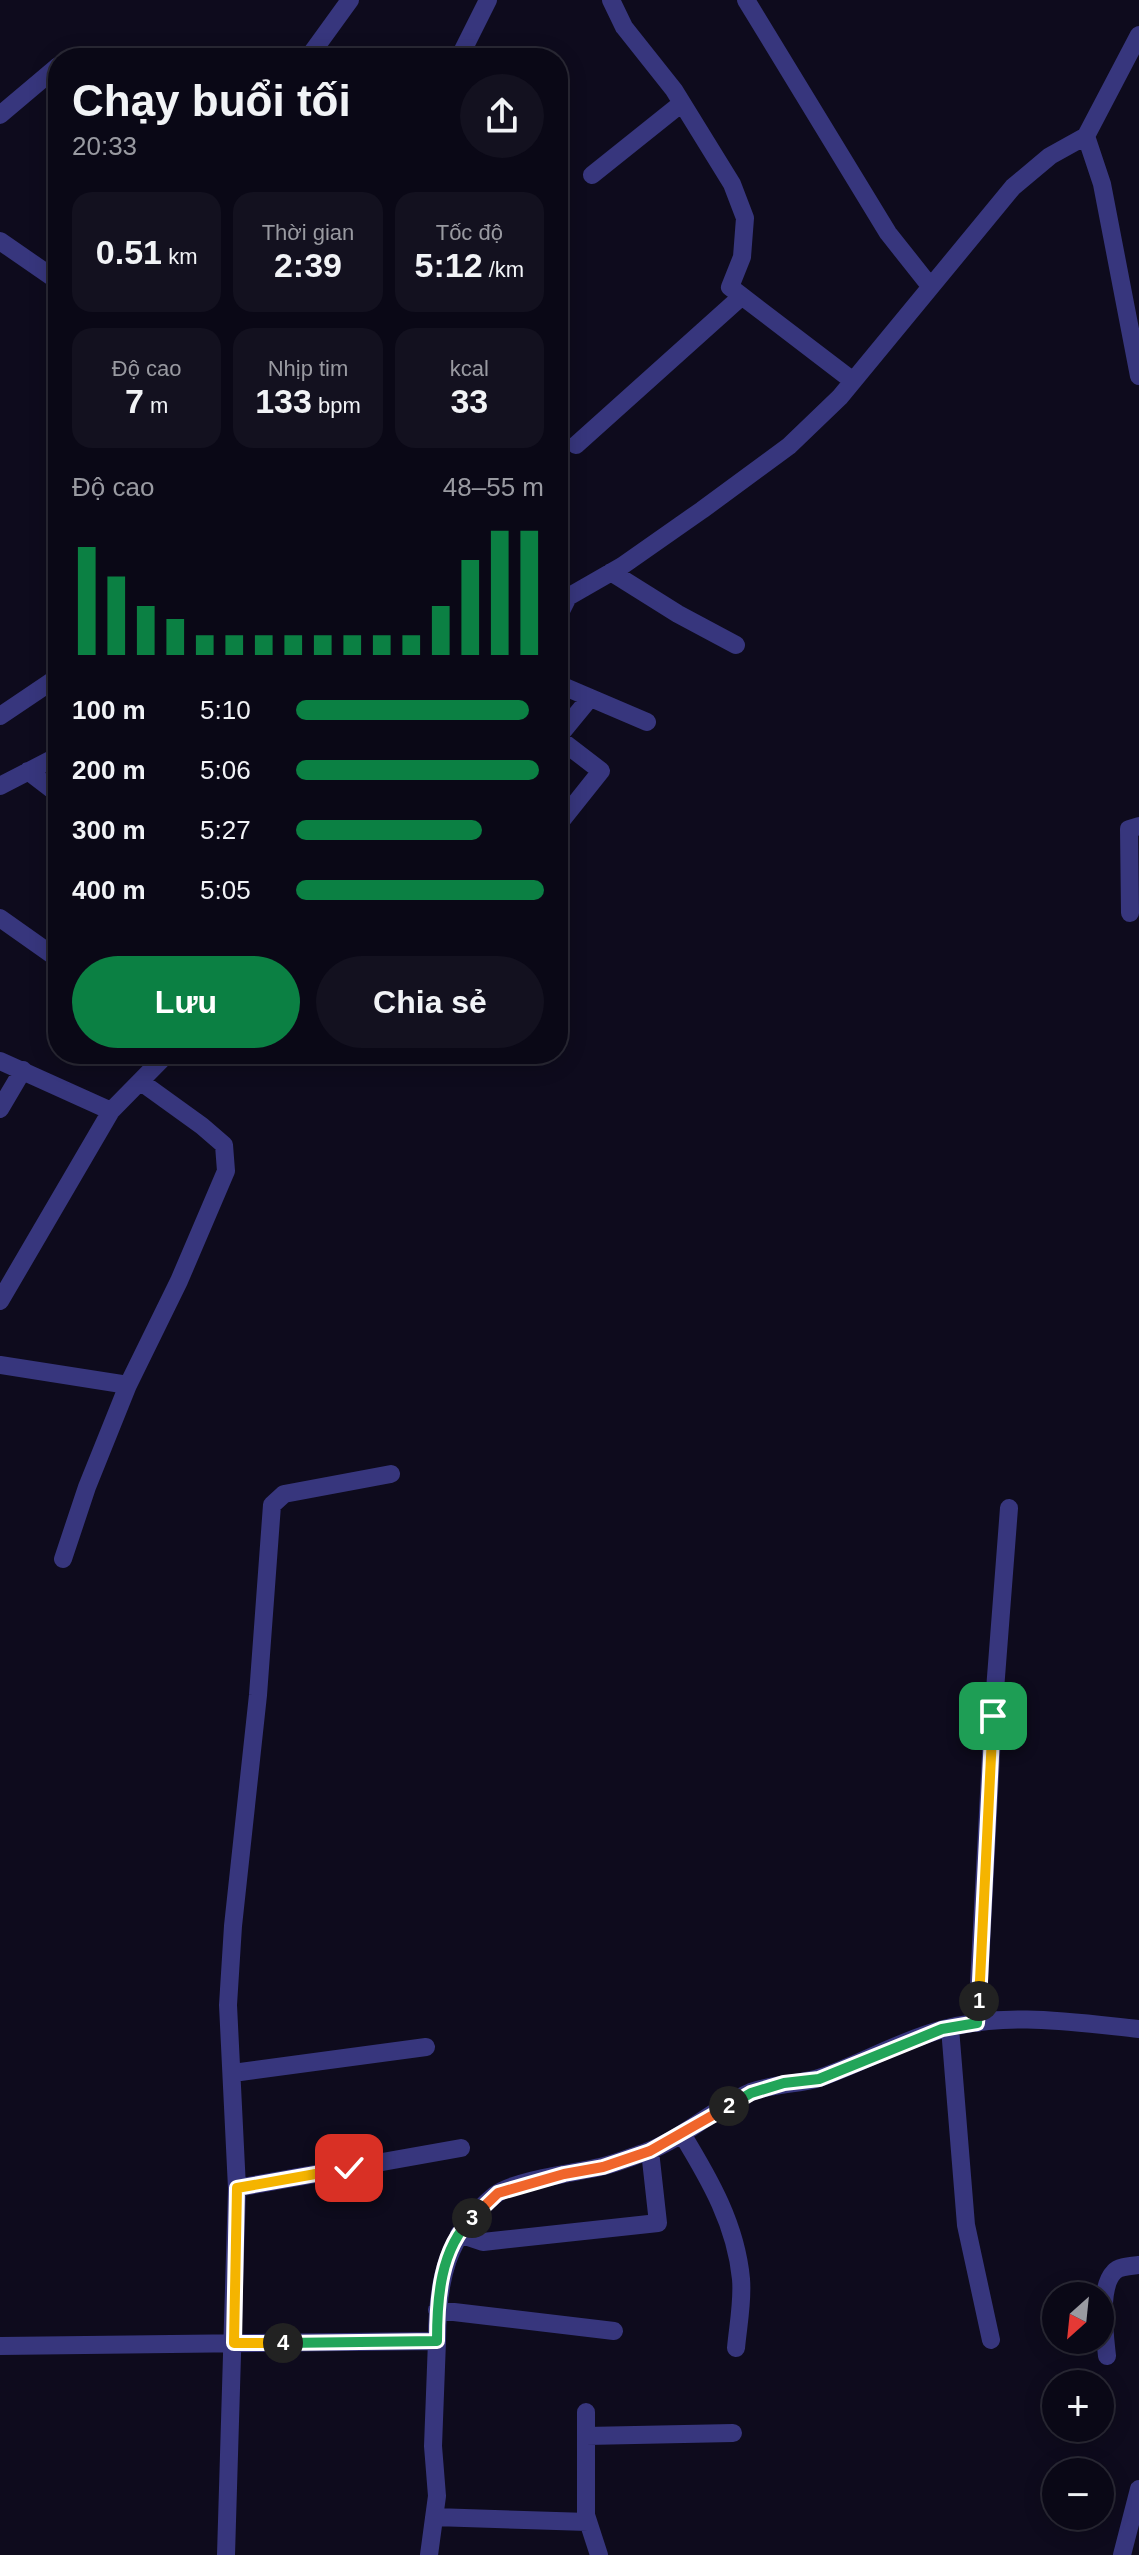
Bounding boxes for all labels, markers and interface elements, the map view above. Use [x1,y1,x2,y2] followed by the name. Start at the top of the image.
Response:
[460,74,544,158] button: share
[72,76,351,125] text: Chạy buổi tối
[72,131,137,161] text: 20:33
[262,220,354,245] text: Thời gian
[436,220,503,245] text: Tốc độ
[96,233,162,271] text: 0.51
[162,244,197,269] text: km
[274,246,342,284] text: 2:39
[415,246,483,284] text: 5:12
[483,257,524,282] text: /km
[112,356,182,381] text: Độ cao
[268,356,348,381] text: Nhịp tim
[450,356,489,381] text: kcal
[125,382,144,420] text: 7
[255,382,312,420] text: 133
[450,382,488,420] text: 33
[144,393,168,418] text: m
[312,393,361,418] text: bpm
[72,472,154,502] text: Độ cao
[443,472,544,502] text: 48–55 m
[72,695,146,725] text: 100 m
[200,695,251,725] text: 5:10
[72,755,146,785] text: 200 m
[200,755,251,785] text: 5:06
[72,815,146,845] text: 300 m
[200,815,251,845] text: 5:27
[72,875,146,905] text: 400 m
[200,875,251,905] text: 5:05
[72,956,300,1048] button: Lưu
[316,956,544,1048] button: Chia sẻ
[959,1682,1027,1750] pin
[971,1694,1015,1738] icon: arrive
[959,1981,999,2021] pin: 1
[973,1988,985,2013] text: 1
[709,2086,749,2126] pin: 2
[723,2093,735,2118] text: 2
[315,2134,383,2202] pin
[327,2146,371,2190] icon: check
[452,2198,492,2238] pin: 3
[466,2205,478,2230] text: 3
[1042,2282,1114,2354] north arrow
[1042,2282,1114,2530] map controls
[263,2323,303,2363] pin: 4
[277,2330,289,2355] text: 4
[1042,2370,1114,2442] button: +
[1042,2458,1114,2530] button: −

